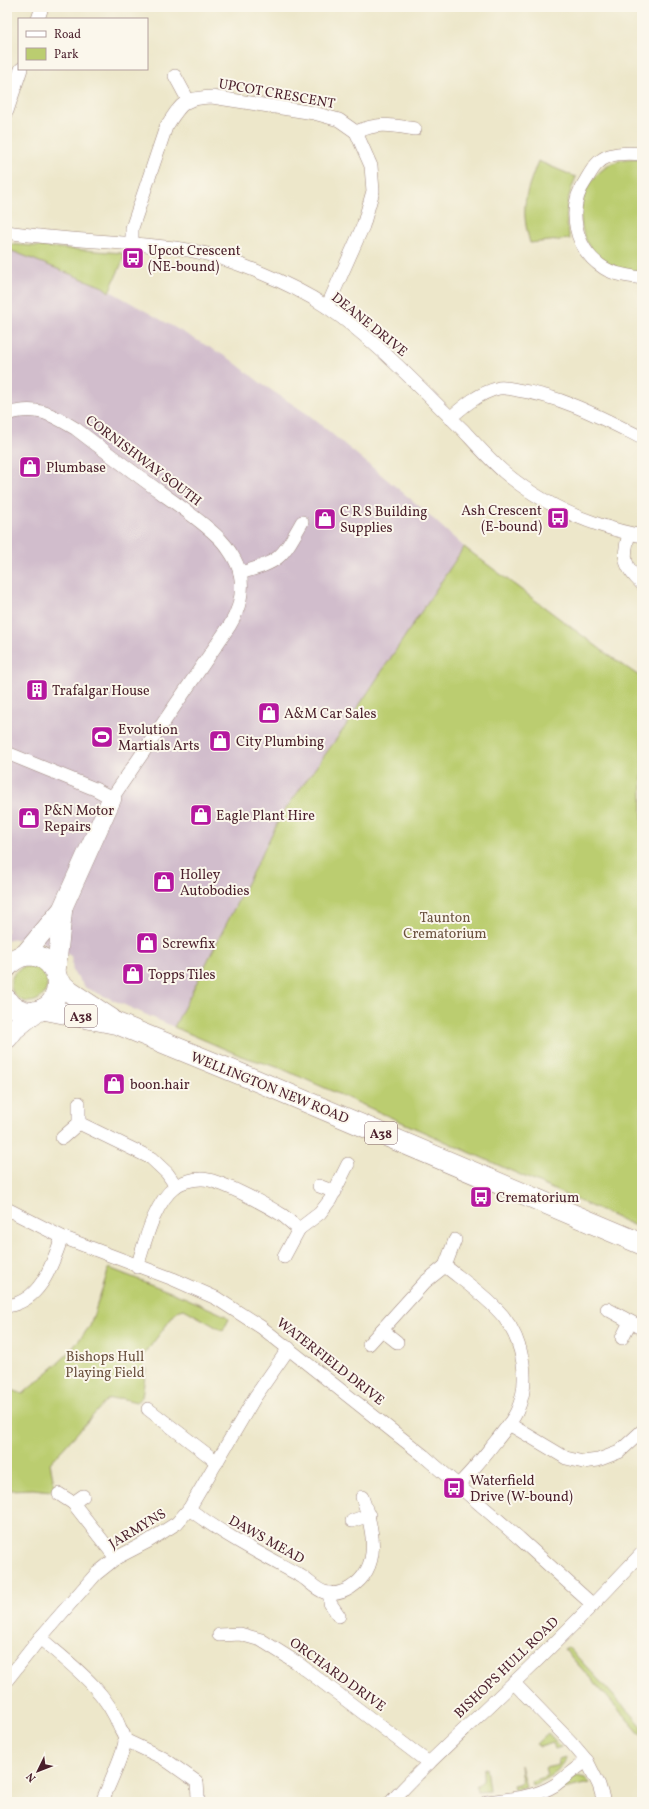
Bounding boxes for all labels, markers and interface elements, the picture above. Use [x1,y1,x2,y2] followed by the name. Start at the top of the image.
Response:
[18,18,148,70] legend
[54,27,81,43] text: Road
[54,47,79,63] text: Park
[217,75,337,114] street label: UPCOT CRESCENT
[148,242,241,277] place label: Upcot Crescent (NE-bound)
[120,245,146,271] bus stop icon: Upcot Crescent (NE-bound)
[327,289,411,362] street label: DEANE DRIVE
[81,411,205,511] street label: CORNISHWAY SOUTH
[17,454,43,480] shop icon: Plumbase
[46,459,106,478] place label: Plumbase
[461,502,542,537] place label: Ash Crescent (E-bound)
[340,503,428,538] place label: C R S Building Supplies
[545,505,571,531] bus stop icon: Ash Crescent (E-bound)
[312,506,338,532] shop icon: C R S Building Supplies
[24,677,50,703] building icon: Trafalgar House
[52,682,150,701] place label: Trafalgar House
[256,700,282,726] shop icon: A&M Car Sales
[284,705,376,724] place label: A&M Car Sales
[118,721,200,756] place label: Evolution Martials Arts
[89,724,115,750] sports icon: Evolution Martials Arts
[207,728,233,754] shop icon: City Plumbing
[236,733,324,752] place label: City Plumbing
[44,802,114,837] place label: P&N Motor Repairs
[188,802,214,828] shop icon: Eagle Plant Hire
[16,805,42,831] shop icon: P&N Motor Repairs
[216,807,315,826] place label: Eagle Plant Hire
[180,866,249,901] place label: Holley Autobodies
[151,869,177,895] shop icon: Holley Autobodies
[403,909,487,944] park label: Taunton Crematorium
[134,930,160,956] shop icon: Screwfix
[162,935,215,954] place label: Screwfix
[120,961,146,987] shop icon: Topps Tiles
[148,966,216,985] place label: Topps Tiles
[65,1005,97,1027] road number: A38
[188,1048,351,1129] street label: WELLINGTON NEW ROAD
[101,1071,127,1097] shop icon: boon.hair
[130,1076,190,1095] place label: boon.hair
[365,1122,397,1144] road number: A38
[468,1184,494,1210] bus stop icon: Crematorium
[496,1189,579,1208] place label: Crematorium
[272,1314,388,1410] street label: WATERFIELD DRIVE
[65,1348,145,1383] park label: Bishops Hull Playing Field
[470,1472,573,1507] place label: Waterfield Drive (W-bound)
[441,1475,467,1501] bus stop icon: Waterfield Drive (W-bound)
[106,1505,170,1554] street label: JARMYNS
[225,1512,308,1569] street label: DAWS MEAD
[450,1613,564,1723] street label: BISHOPS HULL ROAD
[285,1634,389,1717] street label: ORCHARD DRIVE
[18,1751,58,1791] north arrow
[24,1769,40,1785] text: N

